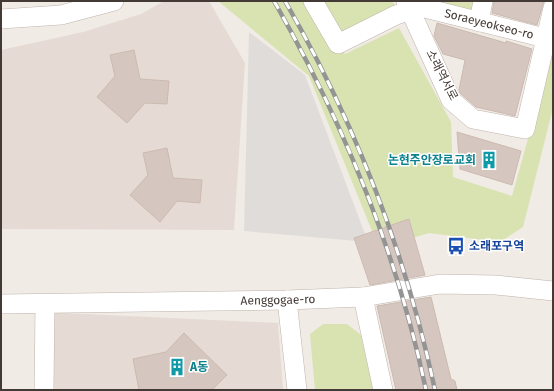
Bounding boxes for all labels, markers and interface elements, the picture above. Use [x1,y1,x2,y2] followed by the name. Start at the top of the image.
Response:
[443,6,535,42] street label: Soraeyeokseo-ro
[423,47,461,103] street label: 소래역서로
[479,150,499,170] building icon: 논현주안장로교회
[388,153,476,167] place label: 논현주안장로교회
[446,236,466,256] bus stop icon: 소래포구역
[469,239,524,253] place label: 소래포구역
[240,292,316,308] street label: Aenggogae-ro
[167,357,187,377] building icon: A동
[189,360,208,374] place label: A동

